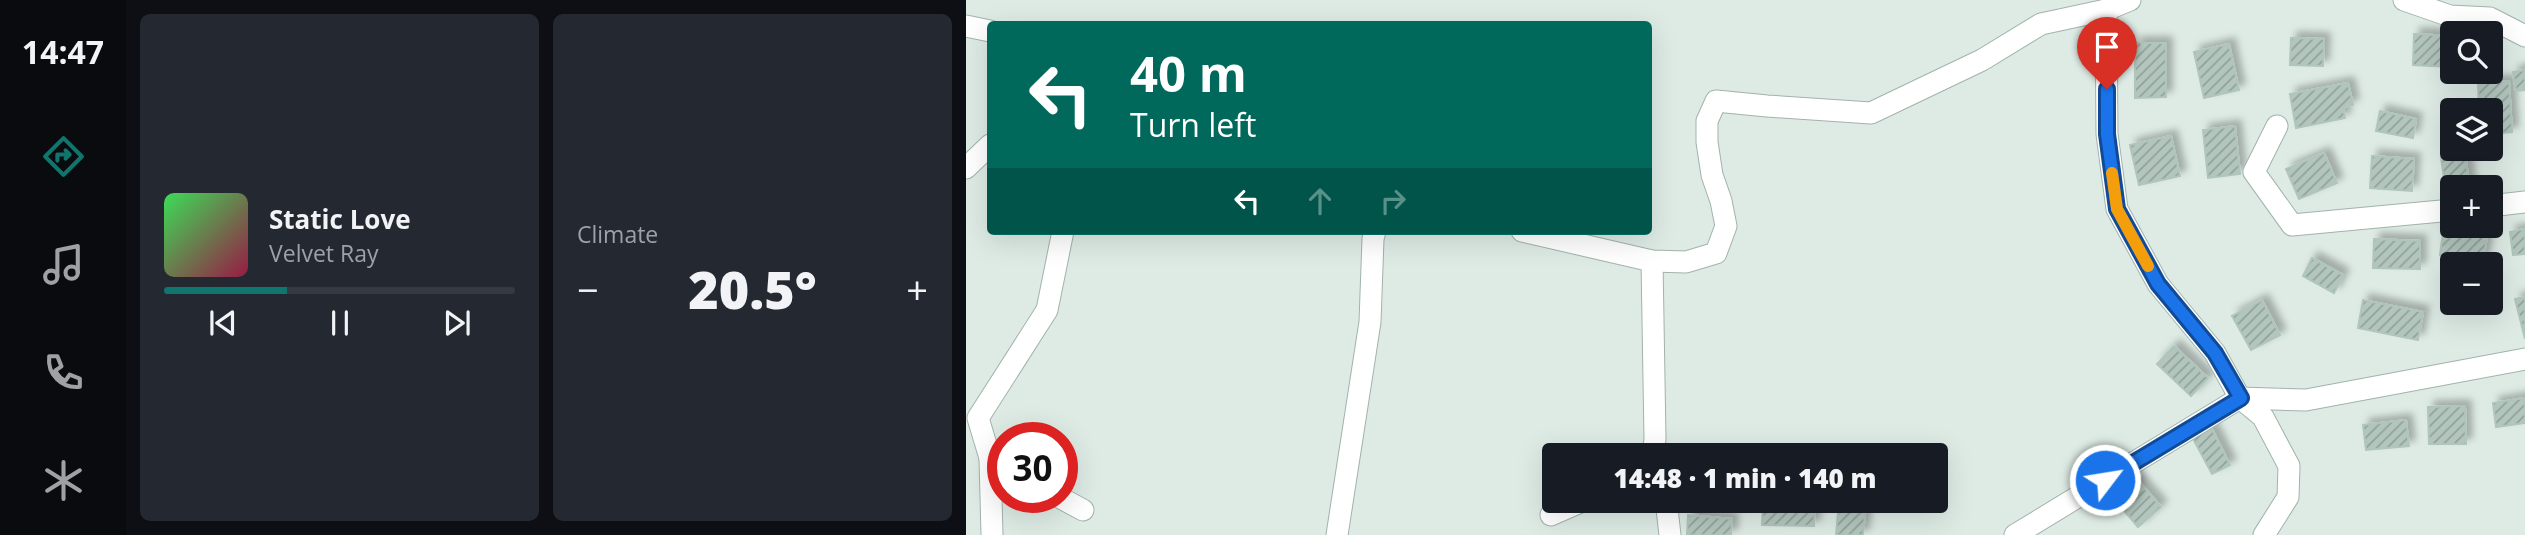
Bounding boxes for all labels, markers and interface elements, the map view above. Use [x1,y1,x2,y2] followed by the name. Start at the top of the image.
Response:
[2077,17,2137,89] pin
[2440,21,2503,315] map controls
[2440,21,2503,84] button: search
[2088,28,2126,66] icon: arrive
[22,30,104,73] text: 14:47
[1130,40,1247,106] text: 40 m
[1015,49,1106,140] icon: left
[2440,98,2503,161] button: layers
[1130,103,1256,146] text: Turn left
[39,132,88,181] icon: directions
[2440,175,2503,238] button: +
[1228,182,1266,220] icon: left
[1301,182,1339,220] icon: ahead
[1374,182,1412,220] icon: right
[269,201,411,237] text: Static Love
[577,218,658,250] text: Climate
[269,237,379,269] text: Velvet Ray
[39,240,88,289] icon: music
[2440,252,2503,315] button: −
[688,253,817,324] text: 20.5°
[577,263,599,315] text: −
[906,263,928,315] text: +
[204,304,242,342] icon: previous
[321,304,359,342] icon: pause
[438,304,476,342] icon: next
[39,348,88,397] icon: phone
[987,422,1078,513] speed limit sign: 30
[2068,443,2142,517] position arrow
[39,456,88,505] icon: climate
[1614,460,1876,496] text: 14:48 · 1 min · 140 m

